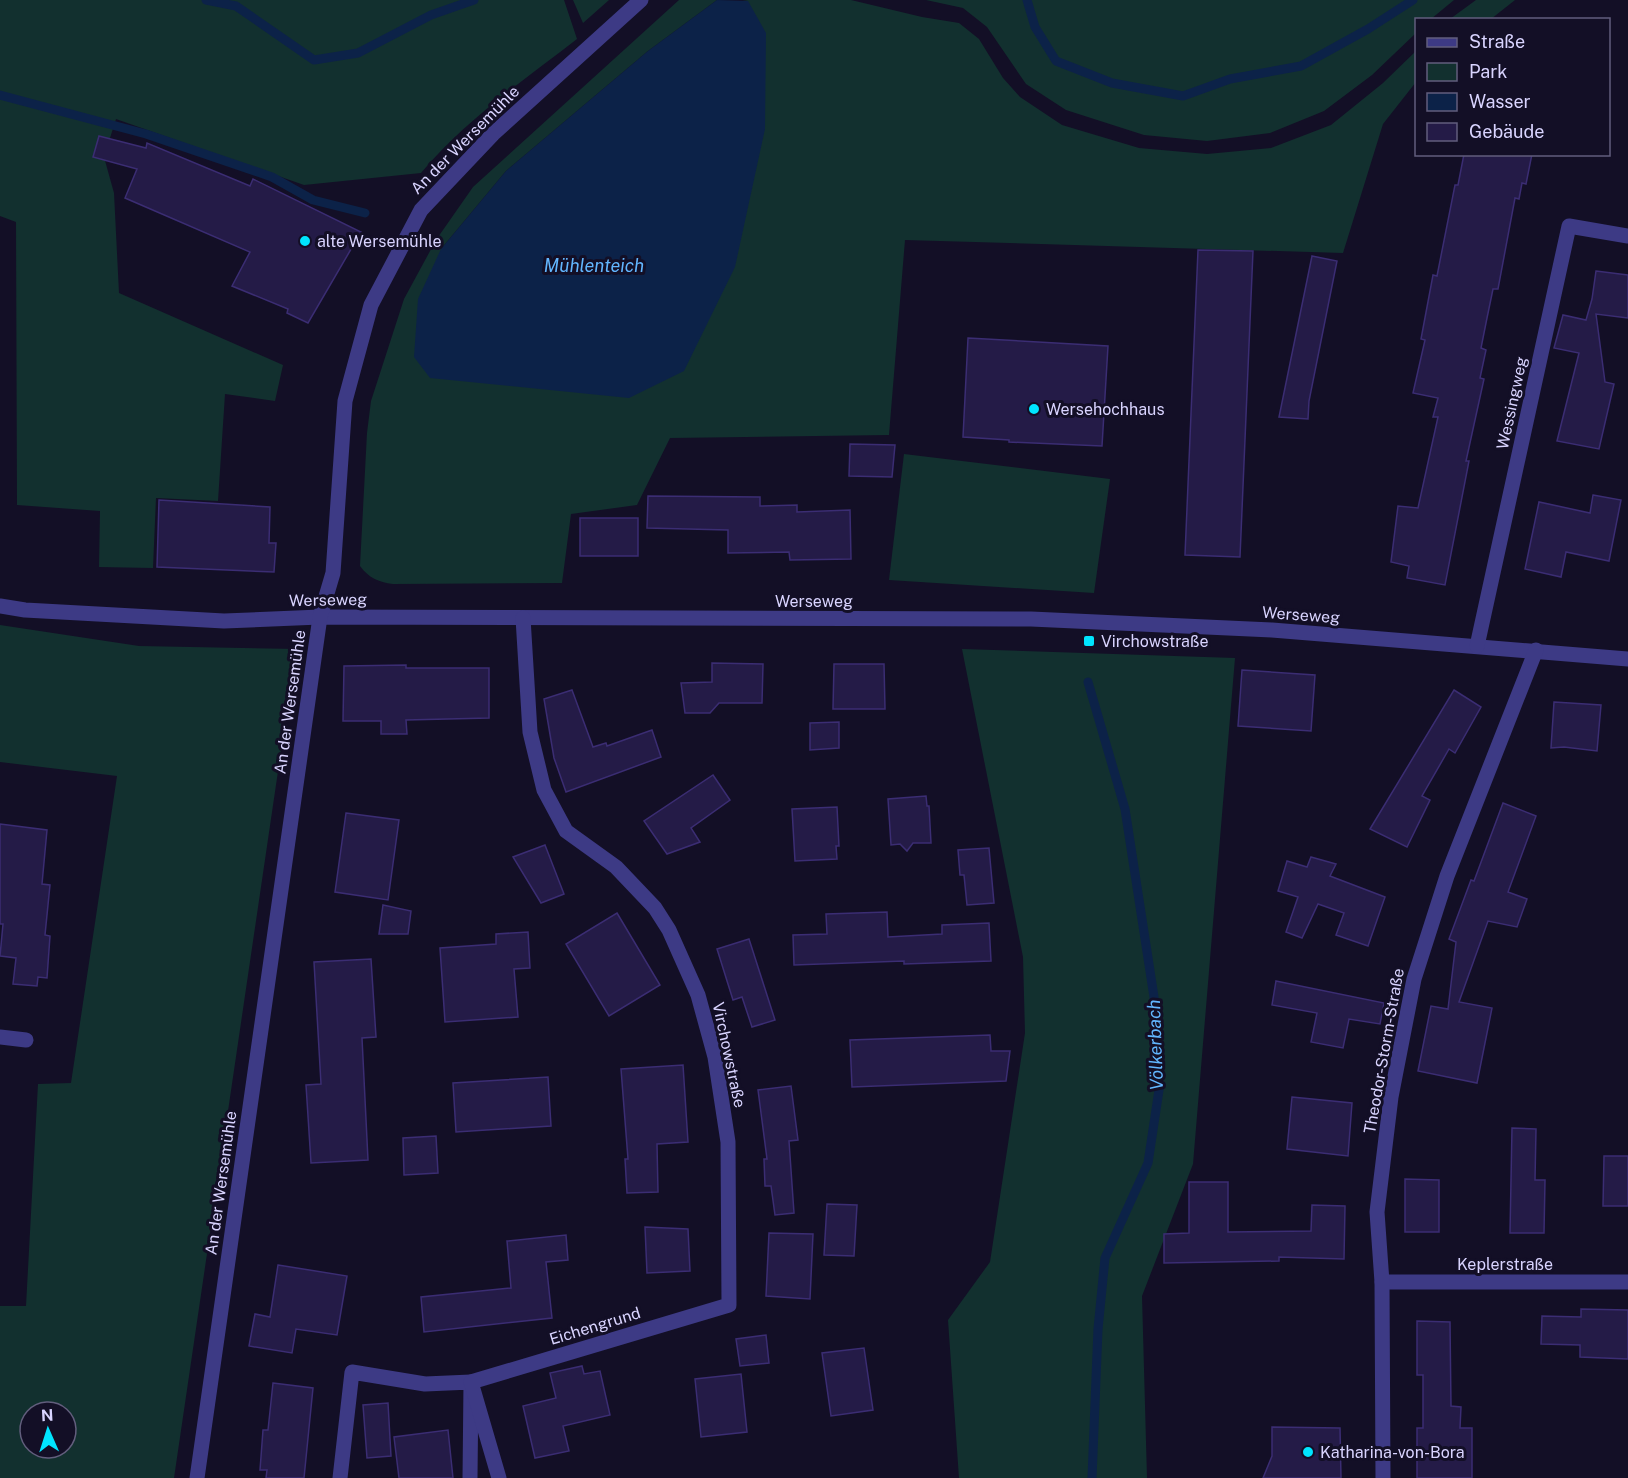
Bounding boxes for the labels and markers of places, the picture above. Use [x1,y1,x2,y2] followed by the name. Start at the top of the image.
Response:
[317,232,442,251] place label: alte Wersemühle
[298,234,312,248] marker: alte Wersemühle
[1046,400,1164,419] place label: Wersehochhaus
[1027,402,1041,416] marker: Wersehochhaus
[1101,632,1208,651] place label: Virchowstraße
[1082,634,1096,648] marker: Virchowstraße
[1320,1443,1465,1462] place label: Katharina-von-Bora
[1301,1445,1315,1459] marker: Katharina-von-Bora

